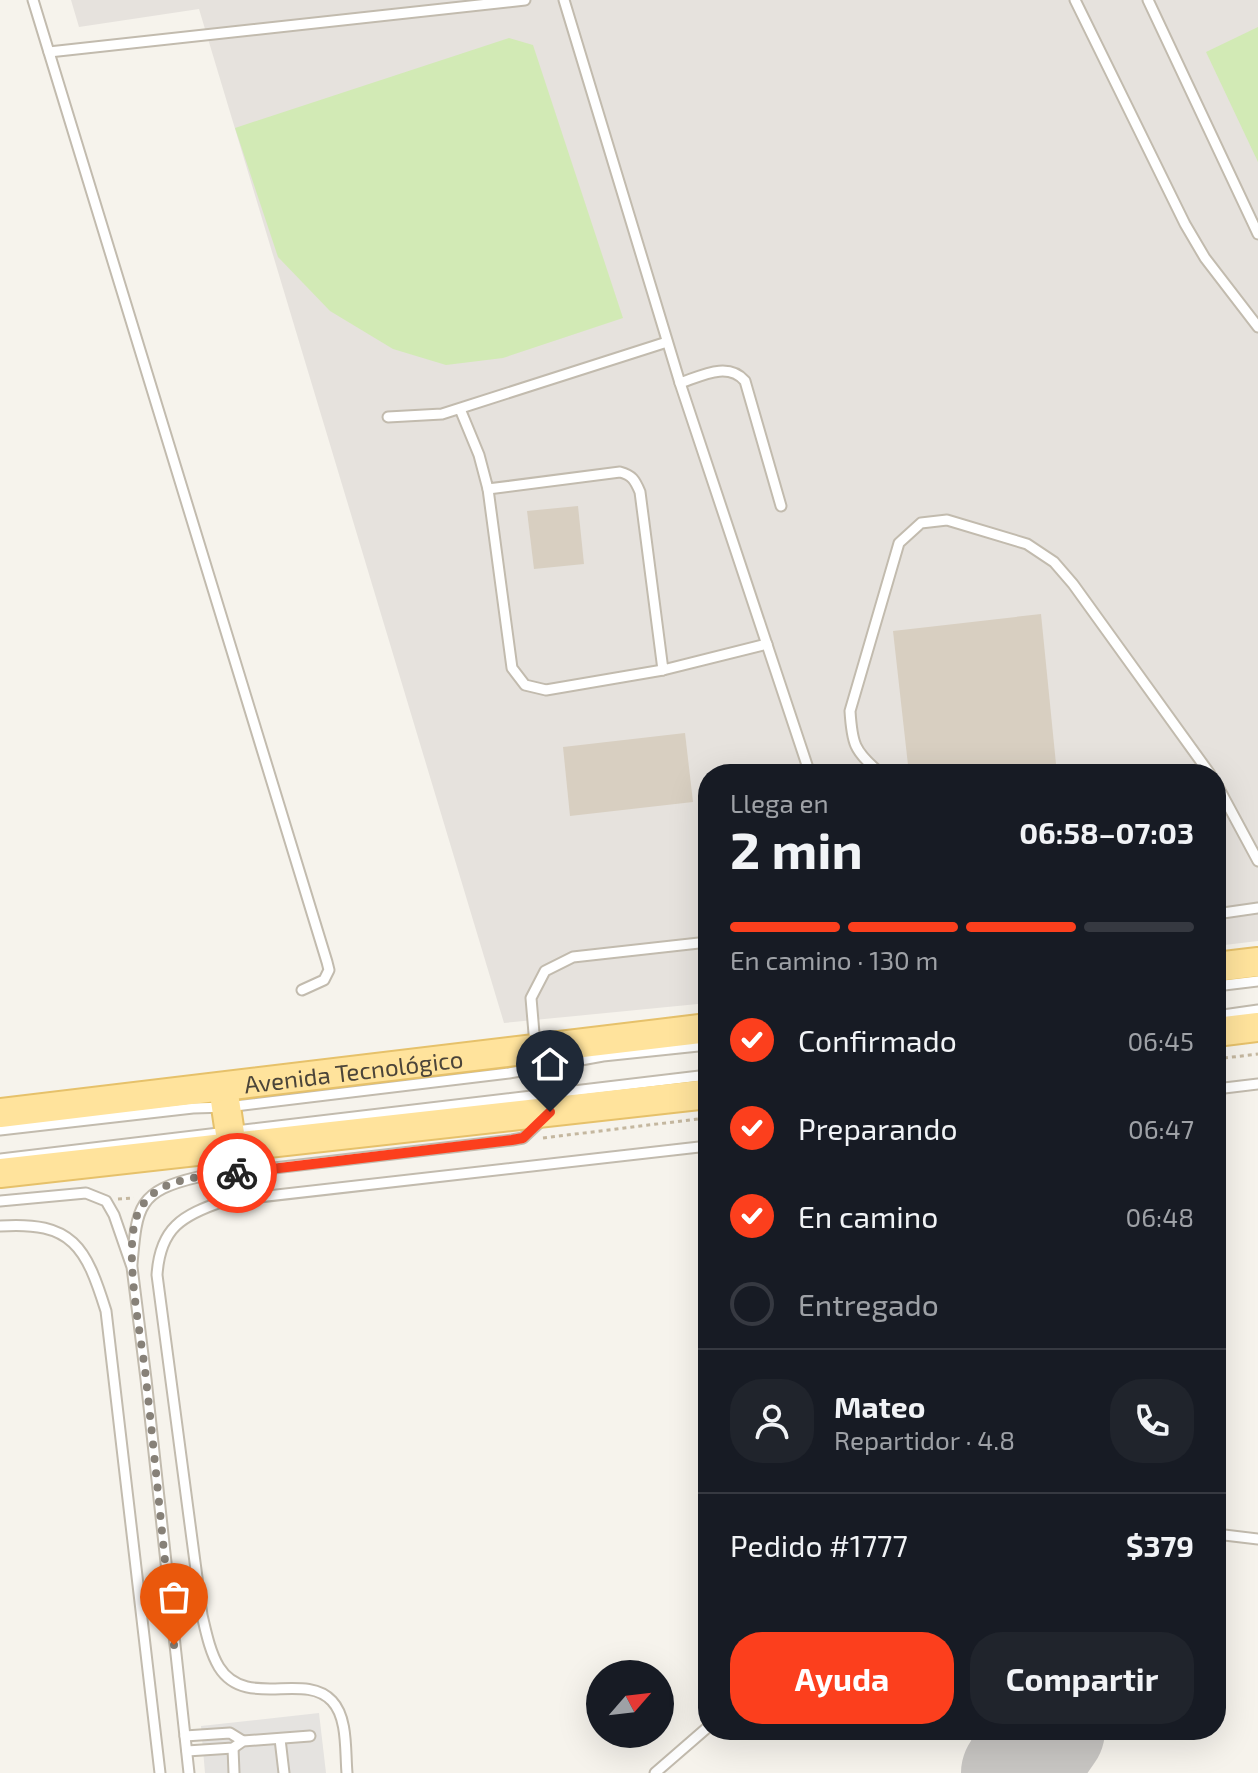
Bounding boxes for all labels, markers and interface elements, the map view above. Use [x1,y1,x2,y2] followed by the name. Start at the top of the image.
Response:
[730,787,829,818] text: Llega en
[1019,814,1194,850] text: 06:58–07:03
[730,817,863,879] text: 2 min
[730,944,938,975] text: En camino · 130 m
[730,1018,774,1062] icon: check
[798,1022,957,1058] text: Confirmado
[1127,1025,1194,1056] text: 06:45
[516,1030,584,1112] pin
[528,1042,572,1086] icon: home
[242,1043,465,1098] street label: Avenida Tecnológico
[730,1106,774,1150] icon: check
[798,1110,957,1146] text: Preparando
[1128,1113,1194,1144] text: 06:47
[197,1133,277,1213] courier
[215,1151,259,1195] icon: bike
[730,1194,774,1238] icon: check
[798,1198,938,1234] text: En camino
[1126,1201,1194,1232] text: 06:48
[798,1286,939,1322] text: Entregado
[730,1379,814,1463] button: person
[1110,1379,1194,1463] button: phone
[834,1388,925,1424] text: Mateo
[834,1424,1015,1455] text: Repartidor · 4.8
[730,1527,908,1563] text: Pedido #1777
[1126,1527,1194,1563] text: $379
[140,1563,208,1645] pin
[152,1575,196,1619] icon: bag
[730,1632,954,1724] button: Ayuda
[970,1632,1194,1724] button: Compartir
[586,1660,674,1748] north arrow
[586,1660,674,1748] map controls

